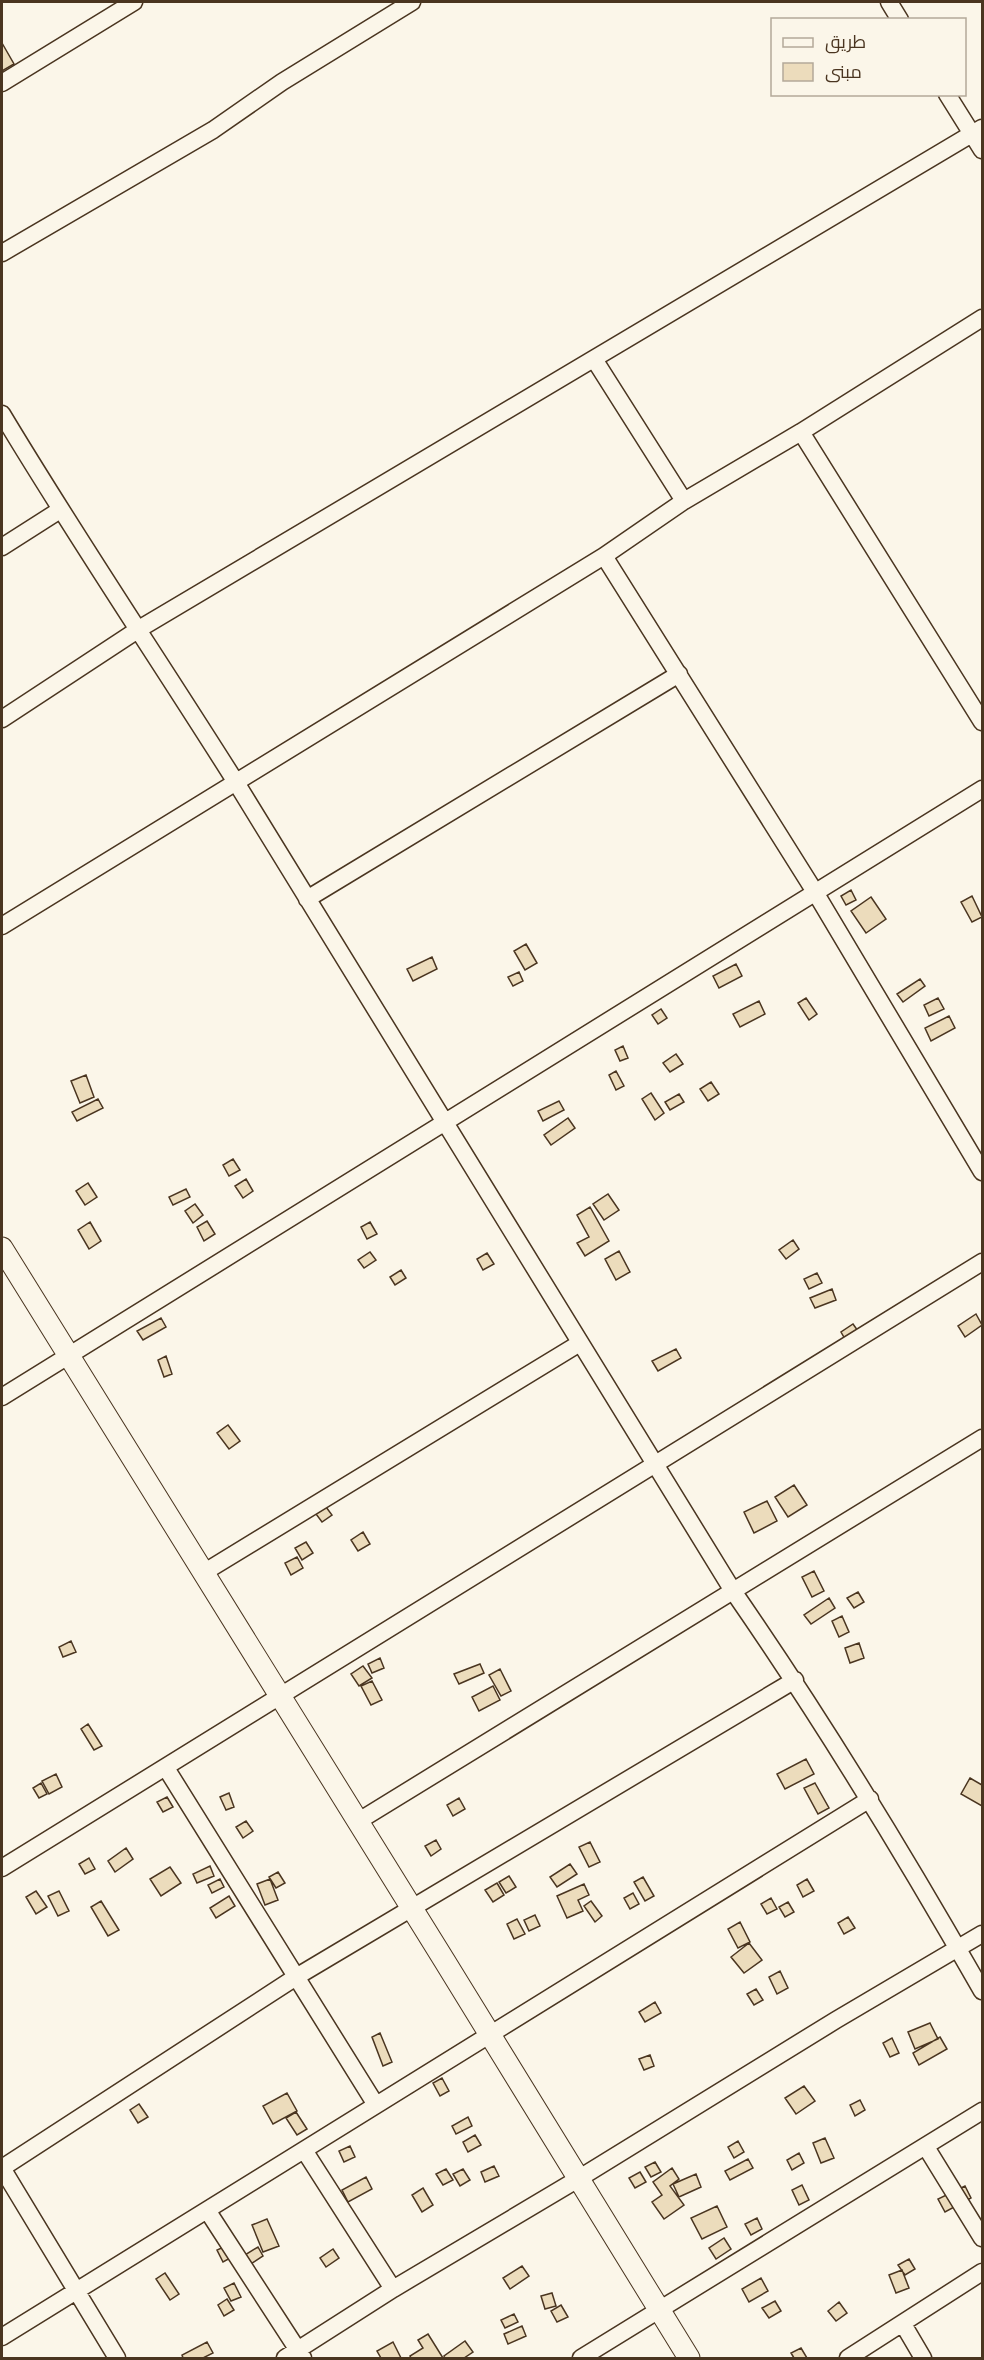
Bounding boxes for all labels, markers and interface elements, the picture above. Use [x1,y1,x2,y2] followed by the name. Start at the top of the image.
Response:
[771,18,966,96] legend
[825,30,866,54] text: طريق
[825,60,862,83] text: مبنى

